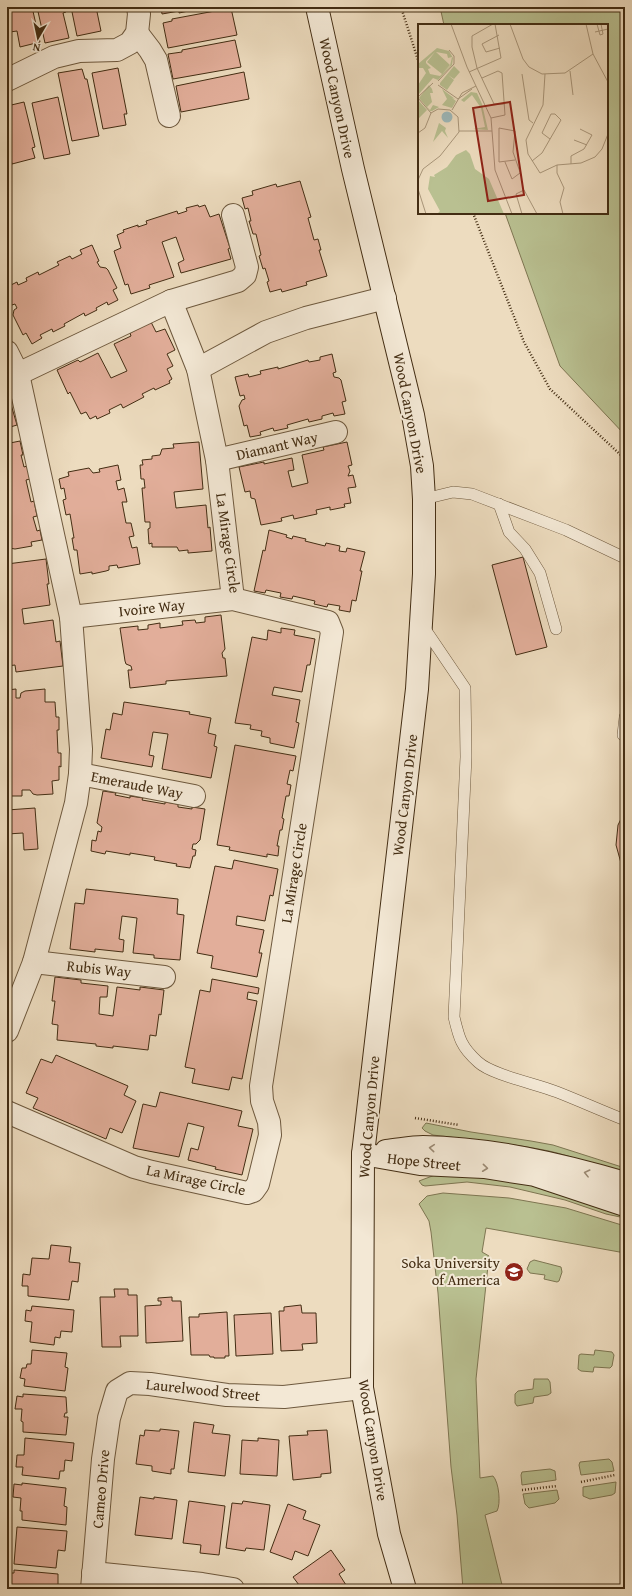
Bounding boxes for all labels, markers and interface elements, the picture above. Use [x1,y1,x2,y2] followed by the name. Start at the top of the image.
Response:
[18,18,58,58] north arrow
[418,24,608,214] inset map
[314,36,361,160] street label: Wood Canyon Drive
[31,39,41,56] text: N
[388,351,432,475] street label: Wood Canyon Drive
[234,426,320,465] street label: Diamant Way
[211,491,246,594] street label: La Mirage Circle
[118,594,187,621] street label: Ivoire Way
[387,733,422,857] street label: Wood Canyon Drive
[89,765,185,804] street label: Emeraude Way
[275,821,312,925] street label: La Mirage Circle
[66,955,133,982] street label: Rubis Way
[353,1055,384,1179] street label: Wood Canyon Drive
[429,1143,435,1152] one-way arrow
[386,1147,463,1176] street label: Hope Street
[144,1159,248,1200] street label: La Mirage Circle
[482,1163,488,1172] one-way arrow
[584,1169,591,1178] one-way arrow
[401,1252,501,1290] place label: Soka University of America
[503,1261,525,1283] school or university icon: Soka University of America
[145,1373,262,1406] street label: Laurelwood Street
[354,1378,393,1502] street label: Wood Canyon Drive
[87,1449,114,1529] street label: Cameo Drive

